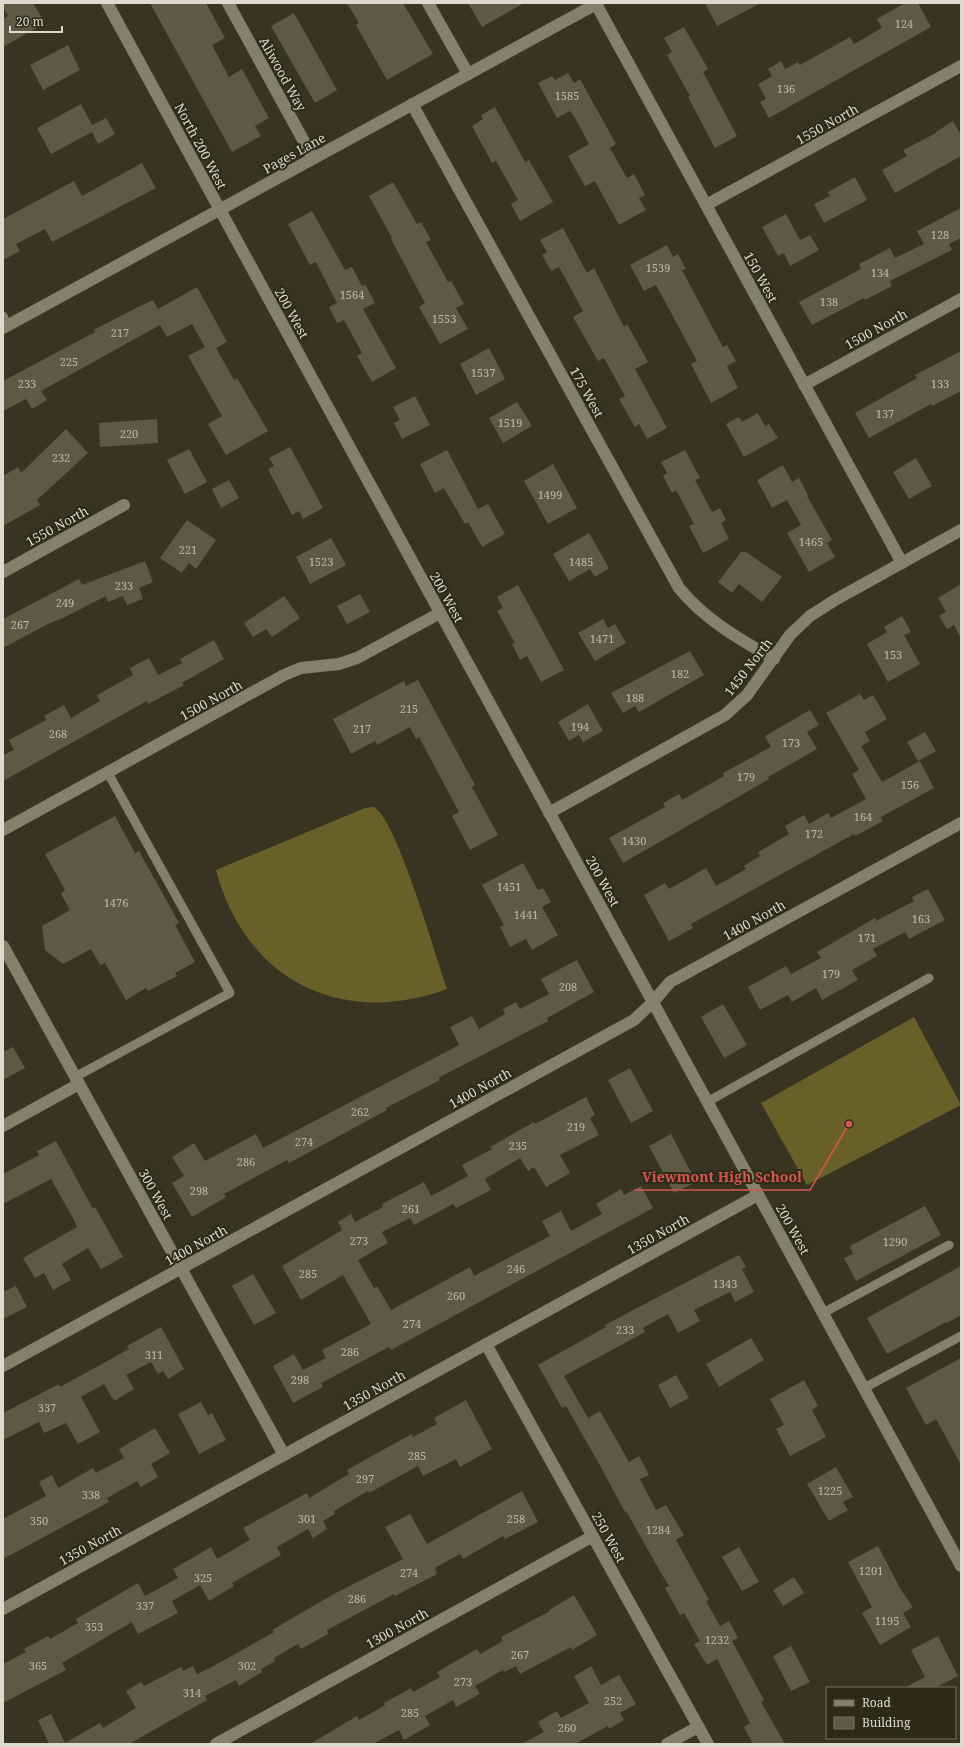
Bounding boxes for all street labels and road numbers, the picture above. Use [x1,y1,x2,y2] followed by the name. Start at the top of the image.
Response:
[255,34,311,115] street label: Aliwood Way
[793,99,861,149] street label: 1550 North
[171,100,231,193] street label: North 200 West
[259,128,329,178] street label: Pages Lane
[740,248,783,306] street label: 150 West
[271,284,314,342] street label: 200 West
[842,304,910,354] street label: 1500 North
[566,363,609,421] street label: 175 West
[23,501,91,551] street label: 1550 North
[426,568,469,626] street label: 200 West
[720,634,776,700] street label: 1450 North
[177,675,245,725] street label: 1500 North
[582,852,625,910] street label: 200 West
[720,895,788,945] street label: 1400 North
[446,1063,514,1113] street label: 1400 North
[135,1165,178,1223] street label: 300 West
[772,1200,815,1258] street label: 200 West
[624,1209,692,1259] street label: 1350 North
[162,1220,230,1270] street label: 1400 North
[340,1365,408,1415] street label: 1350 North
[588,1508,631,1566] street label: 250 West
[56,1520,124,1570] street label: 1350 North
[363,1603,431,1653] street label: 1300 North

